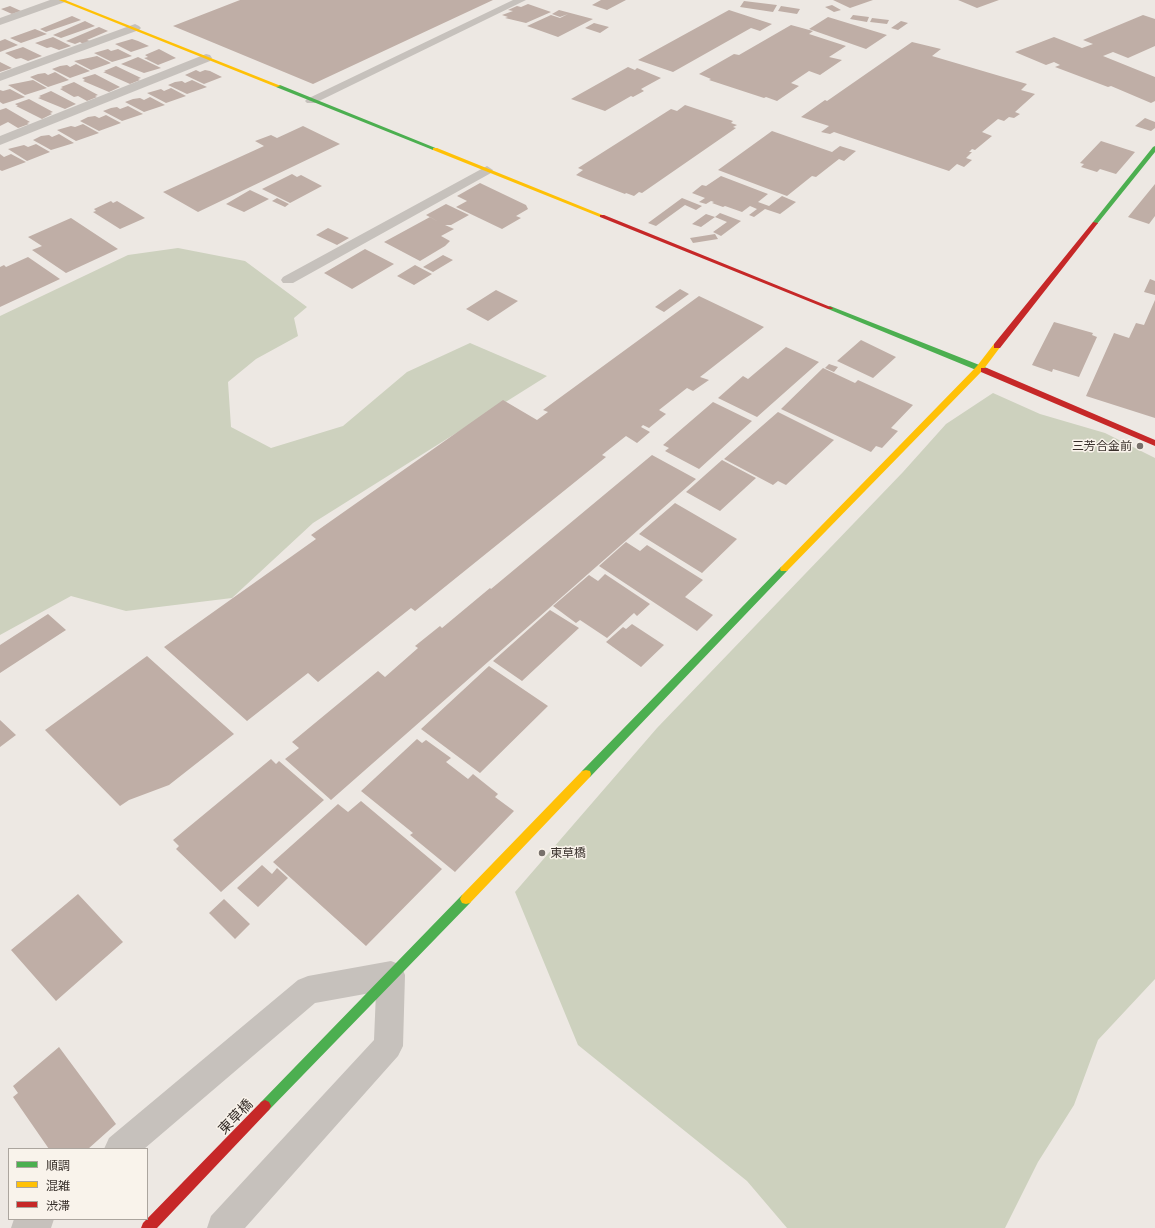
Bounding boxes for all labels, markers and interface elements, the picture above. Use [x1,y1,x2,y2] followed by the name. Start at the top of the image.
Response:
[1072,439,1132,453] place label: 三芳合金前
[1135,441,1145,451] marker: 三芳合金前
[550,846,586,860] place label: 東草橋
[537,848,547,858] marker: 東草橋
[215,1096,257,1138] street label: 東草橋
[8,1148,148,1220] legend
[46,1159,70,1173] text: 順調
[46,1179,70,1193] text: 混雑
[46,1199,70,1213] text: 渋滞

